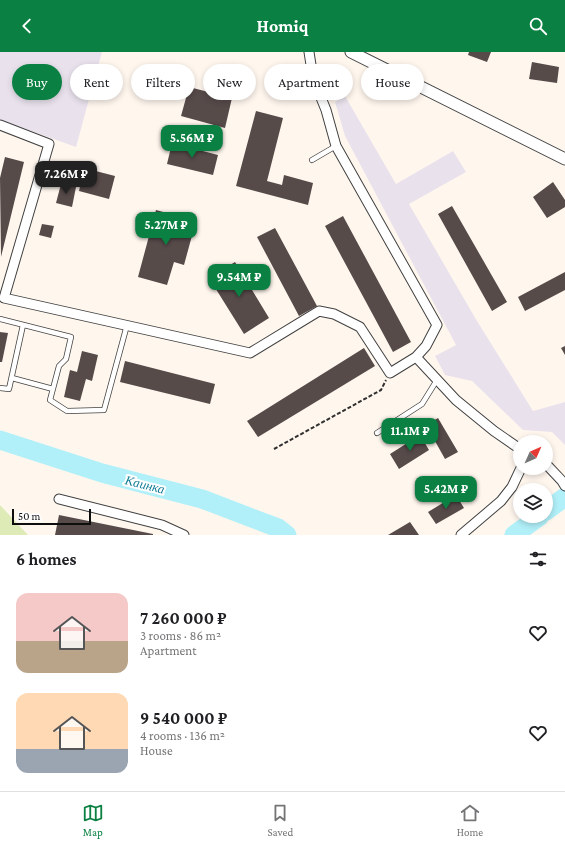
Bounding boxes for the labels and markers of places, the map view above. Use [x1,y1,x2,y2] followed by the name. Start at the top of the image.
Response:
[155,125,229,159] pin: 5.56M ₽
[29,161,103,195] pin: 7.26M ₽
[129,212,203,246] pin: 5.27M ₽
[202,264,276,298] pin: 9.54M ₽
[373,418,447,452] pin: 11.1M ₽
[409,476,483,510] pin: 5.42M ₽

